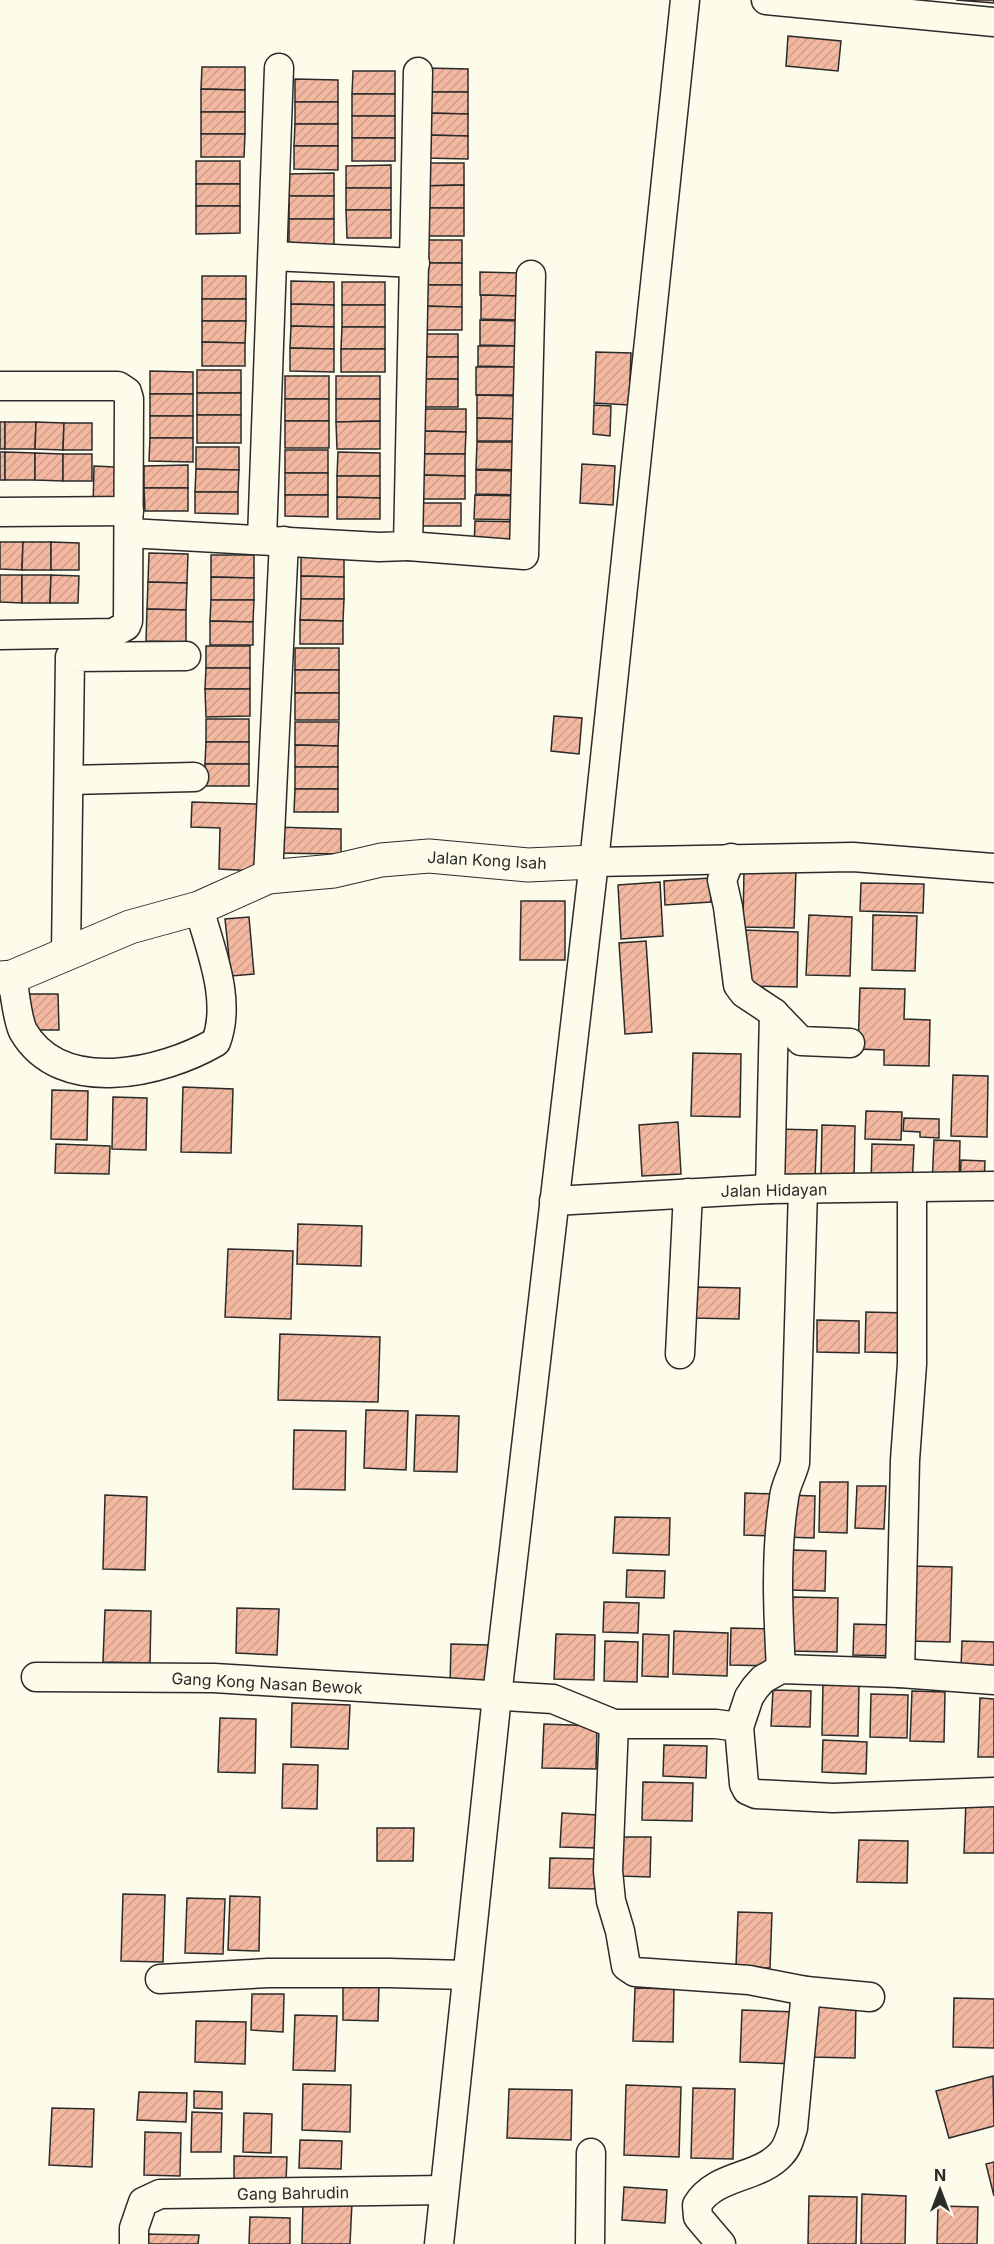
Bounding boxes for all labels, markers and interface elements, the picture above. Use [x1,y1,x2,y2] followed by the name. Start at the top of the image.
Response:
[427,847,547,873] street label: Jalan Kong Isah
[721,1179,827,1201] street label: Jalan Hidayan
[171,1668,363,1698] street label: Gang Kong Nasan Bewok
[910,2160,970,2220] north arrow
[934,2165,946,2185] text: N
[237,2182,349,2204] street label: Gang Bahrudin

